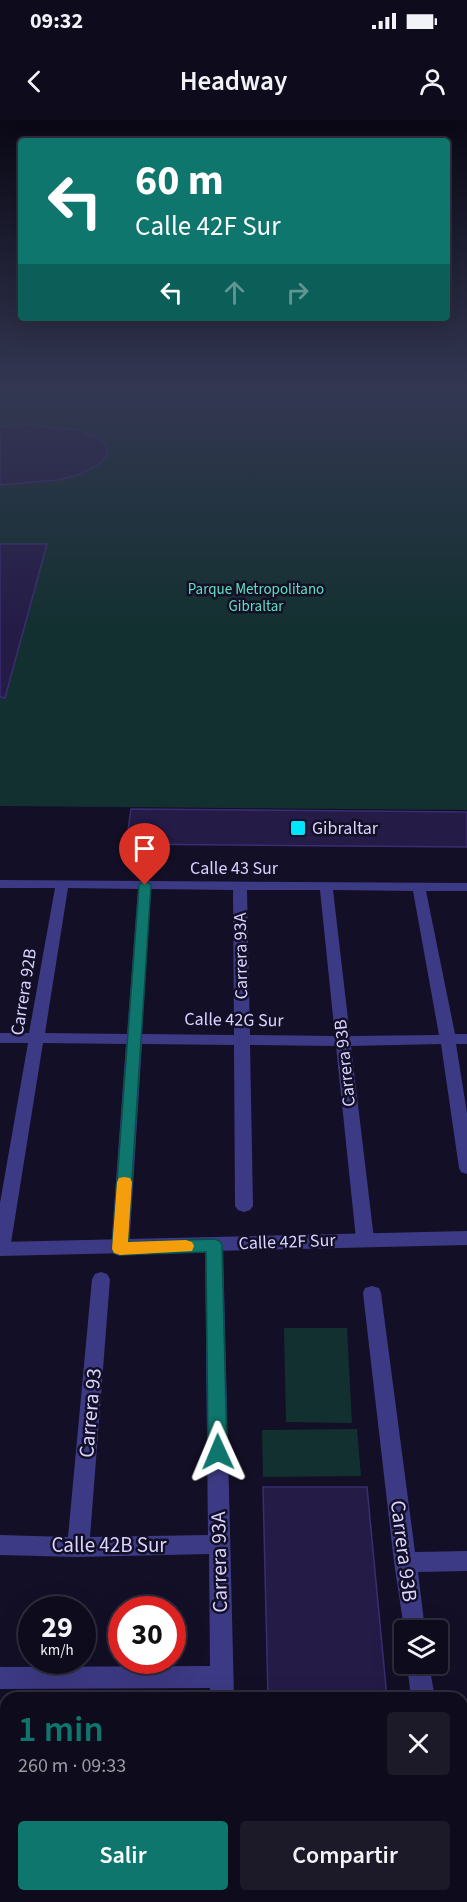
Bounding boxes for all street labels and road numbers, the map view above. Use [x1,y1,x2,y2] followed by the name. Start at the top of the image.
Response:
[190,856,279,881] street label: Calle 43 Sur
[228,912,254,1000] street label: Carrera 93A
[5,947,43,1037] street label: Carrera 92B
[184,1007,285,1033] street label: Calle 42G Sur
[328,1018,362,1108] street label: Carrera 93B
[238,1228,337,1256] street label: Calle 42F Sur
[71,1367,109,1459] street label: Carrera 93
[383,1498,425,1604] street label: Carrera 93B
[203,1511,235,1613] street label: Carrera 93A
[51,1530,167,1560] street label: Calle 42B Sur

